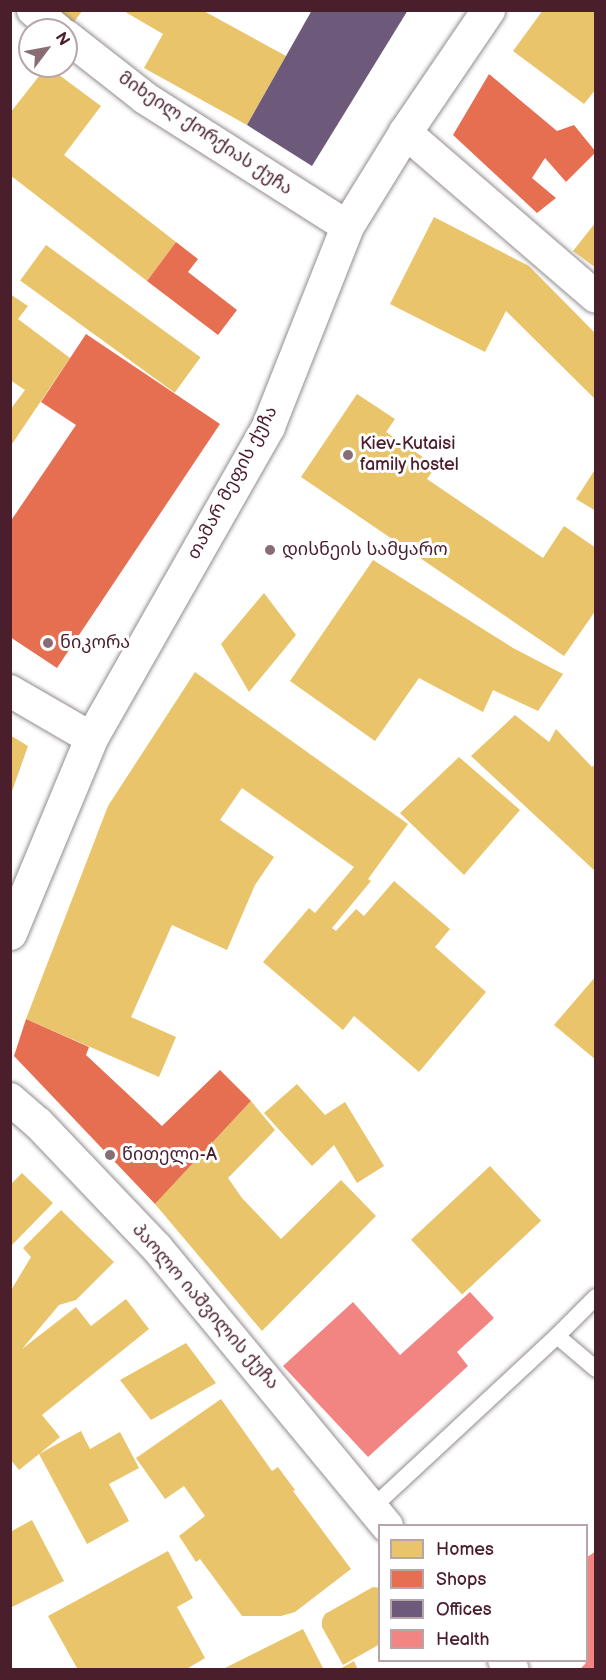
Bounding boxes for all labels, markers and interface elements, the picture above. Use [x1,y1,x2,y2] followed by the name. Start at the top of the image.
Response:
[18,18,78,78] north arrow
[51,29,73,49] text: N
[114,68,296,200] street label: მიხეილ ქორქიას ქუჩა
[183,403,283,563] street label: თამარ მეფის ქუჩა
[360,434,460,476] place label: Kiev-Kutaisi family hostel
[341,448,355,462] marker: Kiev-Kutaisi family hostel
[282,539,448,561] place label: დისნეის სამყარო
[263,543,277,557] marker: დისნეის სამყარო
[60,632,130,654] place label: ნიკორა
[41,636,55,650] marker: ნიკორა
[122,1144,217,1166] place label: წითელი-A
[103,1148,117,1162] marker: წითელი-A
[127,1220,283,1394] street label: პაოლო იაშვილის ქუჩა
[378,1524,588,1662] legend
[436,1539,494,1560] text: Homes
[436,1569,486,1590] text: Shops
[436,1599,492,1620] text: Offices
[436,1629,490,1650] text: Health

